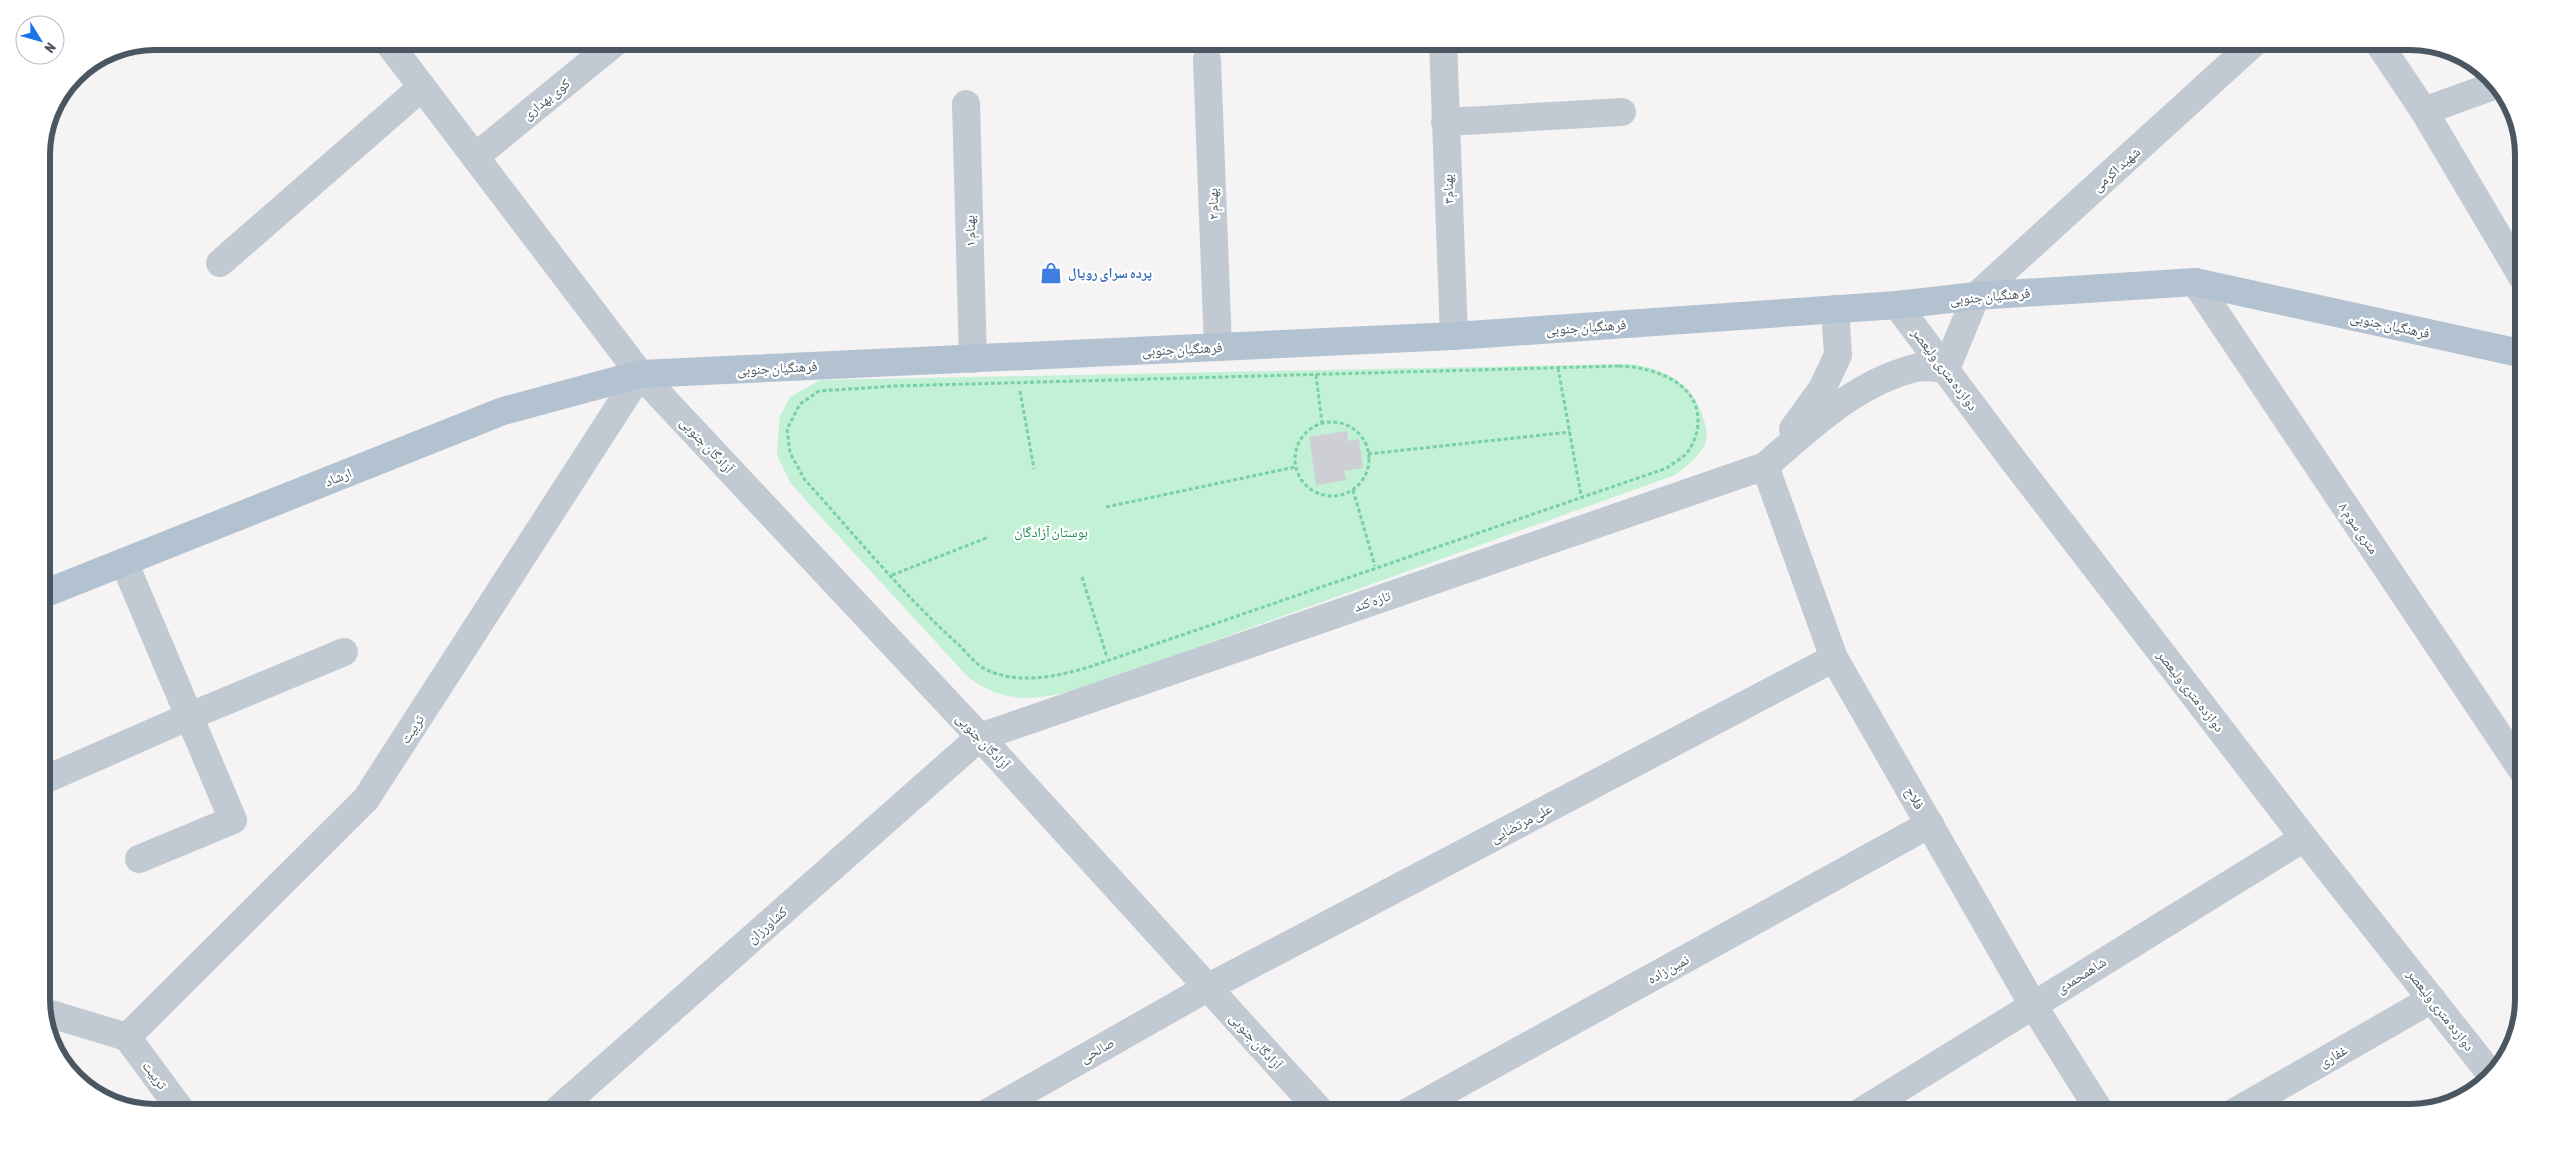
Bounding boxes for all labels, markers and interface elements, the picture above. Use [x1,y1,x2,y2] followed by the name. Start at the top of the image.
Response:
[15,15,65,65] north arrow
[42,40,59,56] text: N
[519,75,574,124] street label: کوی بهداری
[2089,143,2144,195] street label: شهید اکرمی
[1439,174,1459,204] street label: بهنام۳
[1204,188,1224,220] street label: بهنام ۲
[961,215,981,247] street label: بهنام ۱
[1038,260,1064,286] shop icon: پرده سرای رویال
[1068,265,1152,282] place label: پرده سرای رویال
[1949,284,2031,308] street label: فرهنگیان جنوبی
[2349,309,2431,342] street label: فرهنگیان جنوبی
[1545,316,1627,339] street label: فرهنگیان جنوبی
[1907,324,1981,414] street label: دوازده متری ولیعصر
[1141,339,1223,360] street label: فرهنگیان جنوبی
[736,358,818,379] street label: فرهنگیان جنوبی
[676,414,737,477] street label: آزادگان جنوبی
[322,464,354,490] street label: ارشاد
[2334,499,2382,558] street label: ۸ متری سوم
[1014,524,1088,541] park label: بوستان آزادگان
[1351,587,1393,616] street label: تازه کند
[2153,646,2228,736] street label: دوازده متری ولیعصر
[952,710,1013,773] street label: آزادگان جنوبی
[397,712,428,747] street label: تربیت
[1901,784,1928,813] street label: فلاح
[1487,800,1555,847] street label: علی مرتضایی
[744,903,791,947] street label: کشاورزان
[1644,951,1692,988] street label: نمین زاده
[2053,953,2110,997] street label: شاهمحمدی
[2403,965,2478,1055] street label: دوازده متری ولیعصر
[1226,1010,1286,1073] street label: آزادگان جنوبی
[1077,1034,1117,1067] street label: صالحی
[2316,1042,2351,1071] street label: غفاری
[139,1058,171,1093] street label: تربیت

